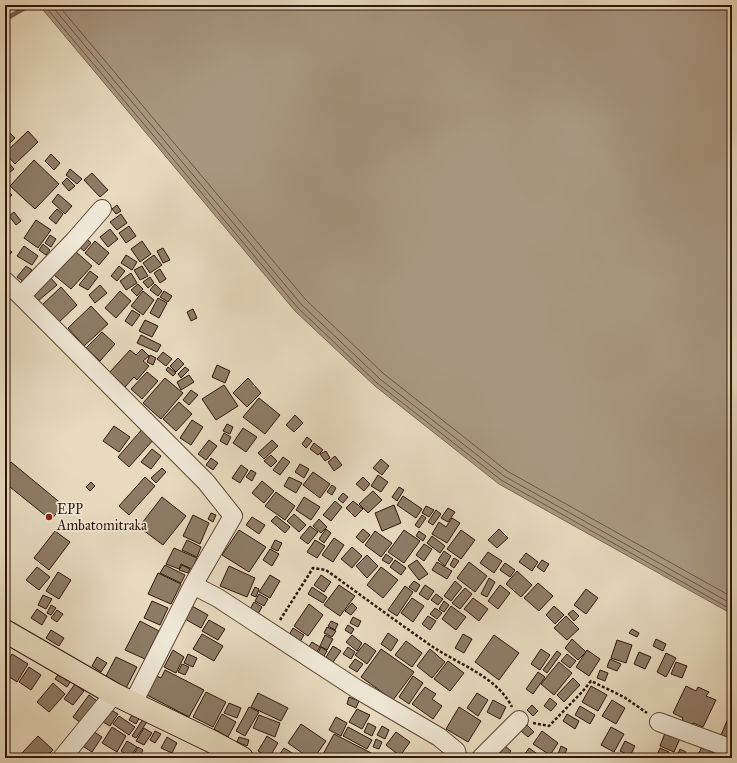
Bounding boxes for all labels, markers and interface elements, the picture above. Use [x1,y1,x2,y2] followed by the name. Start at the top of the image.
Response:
[56,501,147,534] place label: EPP Ambatomitraka
[44,512,54,522] marker: EPP Ambatomitraka

